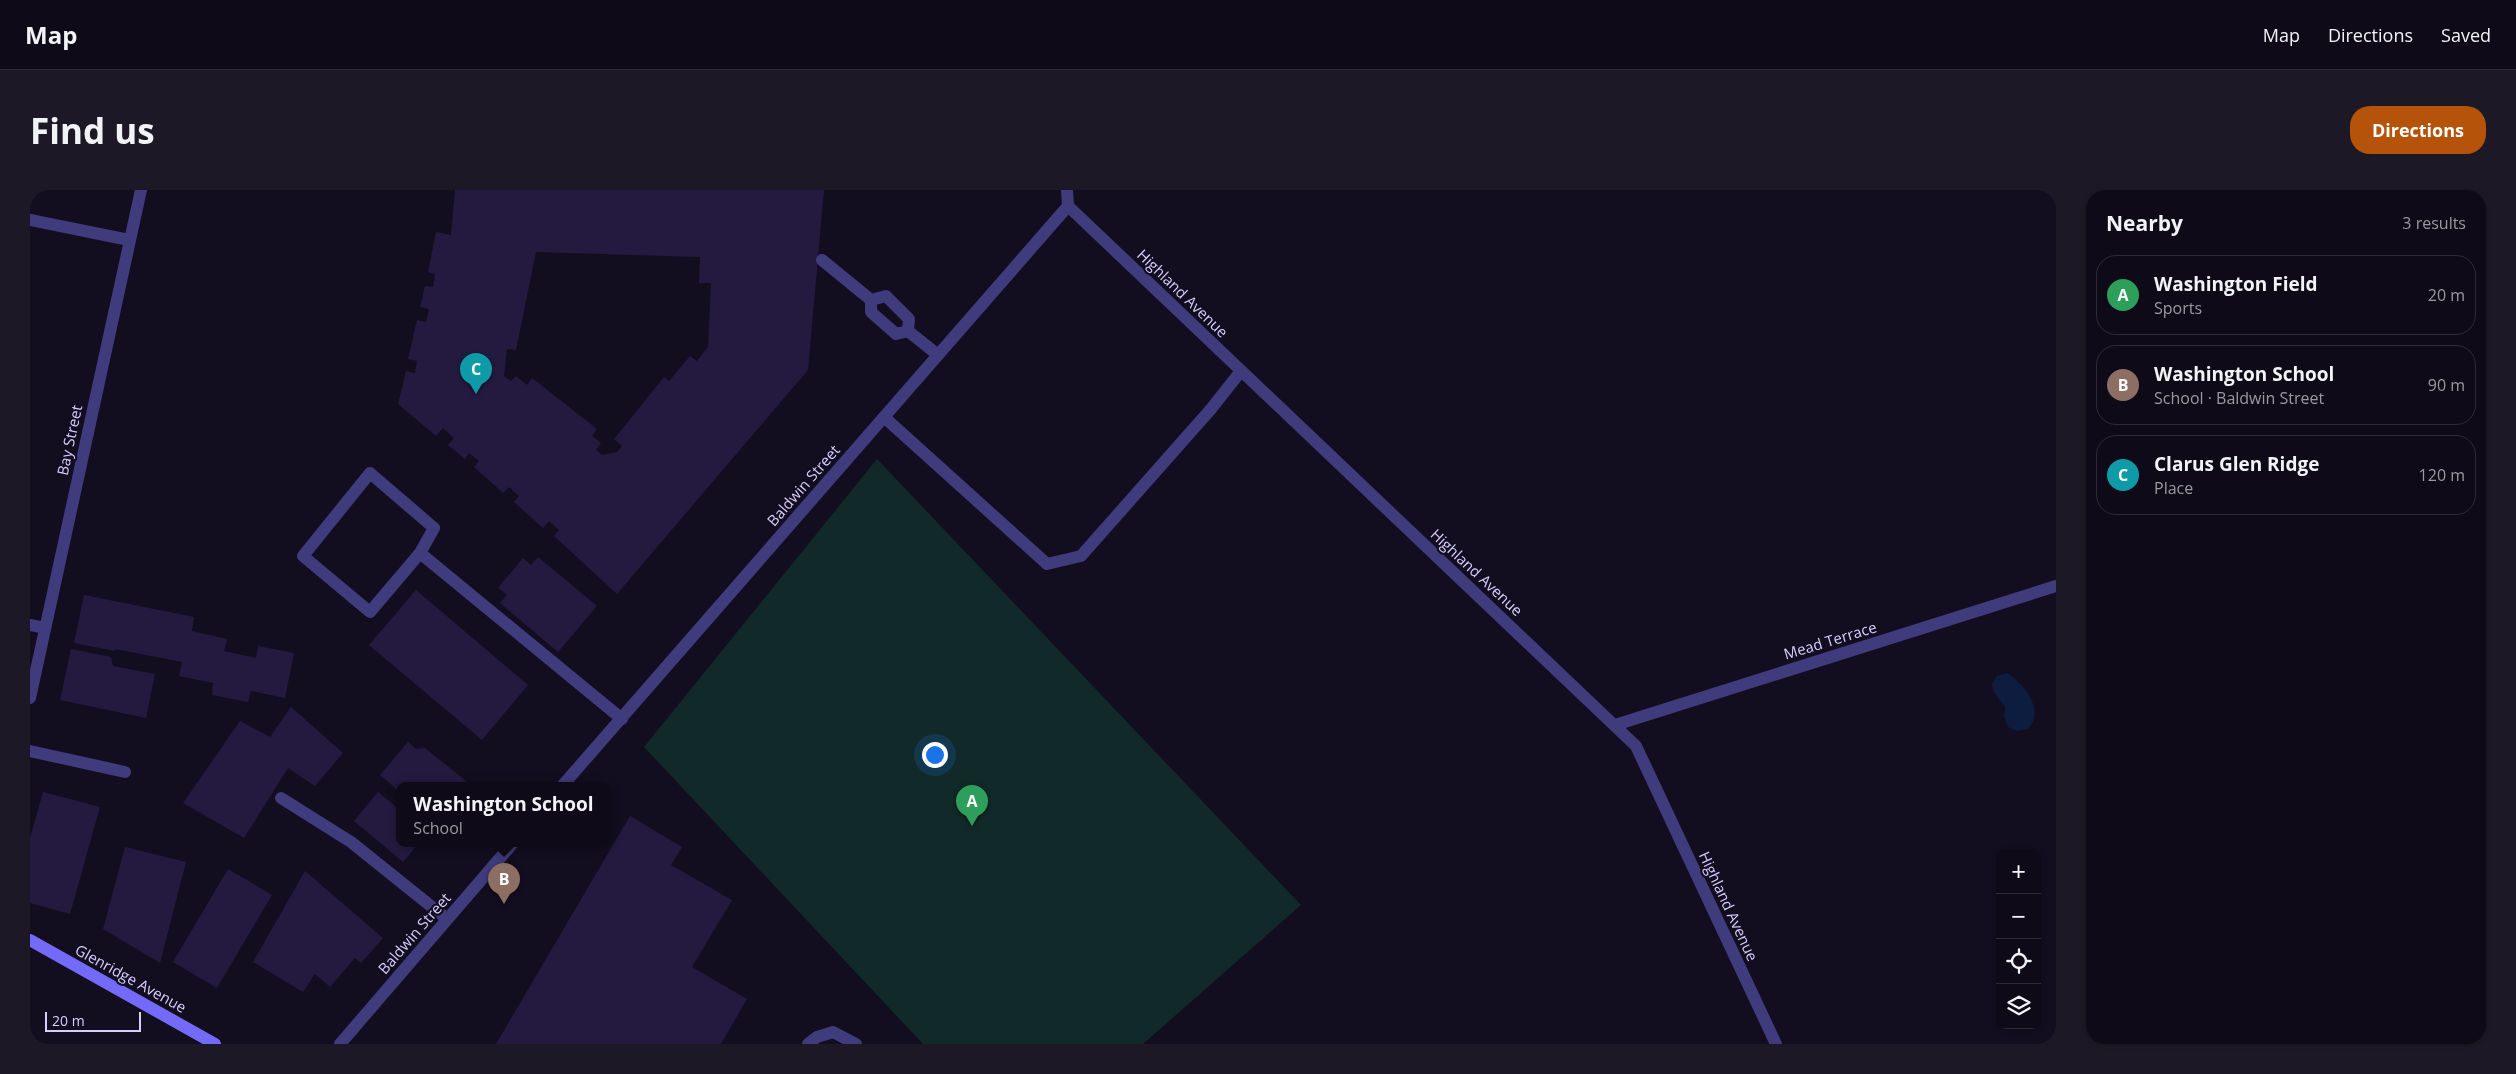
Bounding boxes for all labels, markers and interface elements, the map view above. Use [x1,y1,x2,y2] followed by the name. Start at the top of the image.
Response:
[25,18,77,51] text: Map
[2263,23,2300,47] text: Map
[2328,23,2413,47] text: Directions
[2441,23,2491,47] text: Saved
[2350,106,2486,154] button: Directions
[30,107,155,154] text: Find us
[2106,209,2183,237] text: Nearby
[2402,212,2466,234] text: 3 results
[1133,245,1233,341] street label: Highland Avenue
[2154,271,2318,297] text: Washington Field
[2117,284,2129,306] text: A
[2428,284,2465,306] text: 20 m
[2154,297,2202,319] text: Sports
[460,353,492,394] pin: C
[2154,361,2334,387] text: Washington School
[2118,374,2128,396] text: B
[2428,374,2465,396] text: 90 m
[2154,387,2324,409] text: School · Baldwin Street
[52,403,86,477] street label: Bay Street
[762,440,844,530] street label: Baldwin Street
[2154,451,2319,477] text: Clarus Glen Ridge
[2118,464,2128,486] text: C
[2419,464,2465,486] text: 120 m
[2154,477,2193,499] text: Place
[1427,524,1527,620] street label: Highland Avenue
[1781,616,1879,664] street label: Mead Terrace
[922,742,948,768] your location
[396,782,611,847] popup
[956,785,988,826] pin: A
[413,791,594,817] text: Washington School
[413,817,463,839] text: School
[1695,848,1763,964] street label: Highland Avenue
[1996,849,2041,1029] map controls
[1996,849,2041,894] button: +
[488,863,520,904] pin: B
[373,888,455,978] street label: Baldwin Street
[1996,894,2041,939] button: −
[72,939,190,1017] street label: Glenridge Avenue
[1996,939,2041,984] button: locate
[1996,984,2041,1029] button: layers
[45,1009,141,1032] scale bar
[52,1011,85,1030] text: 20 m

